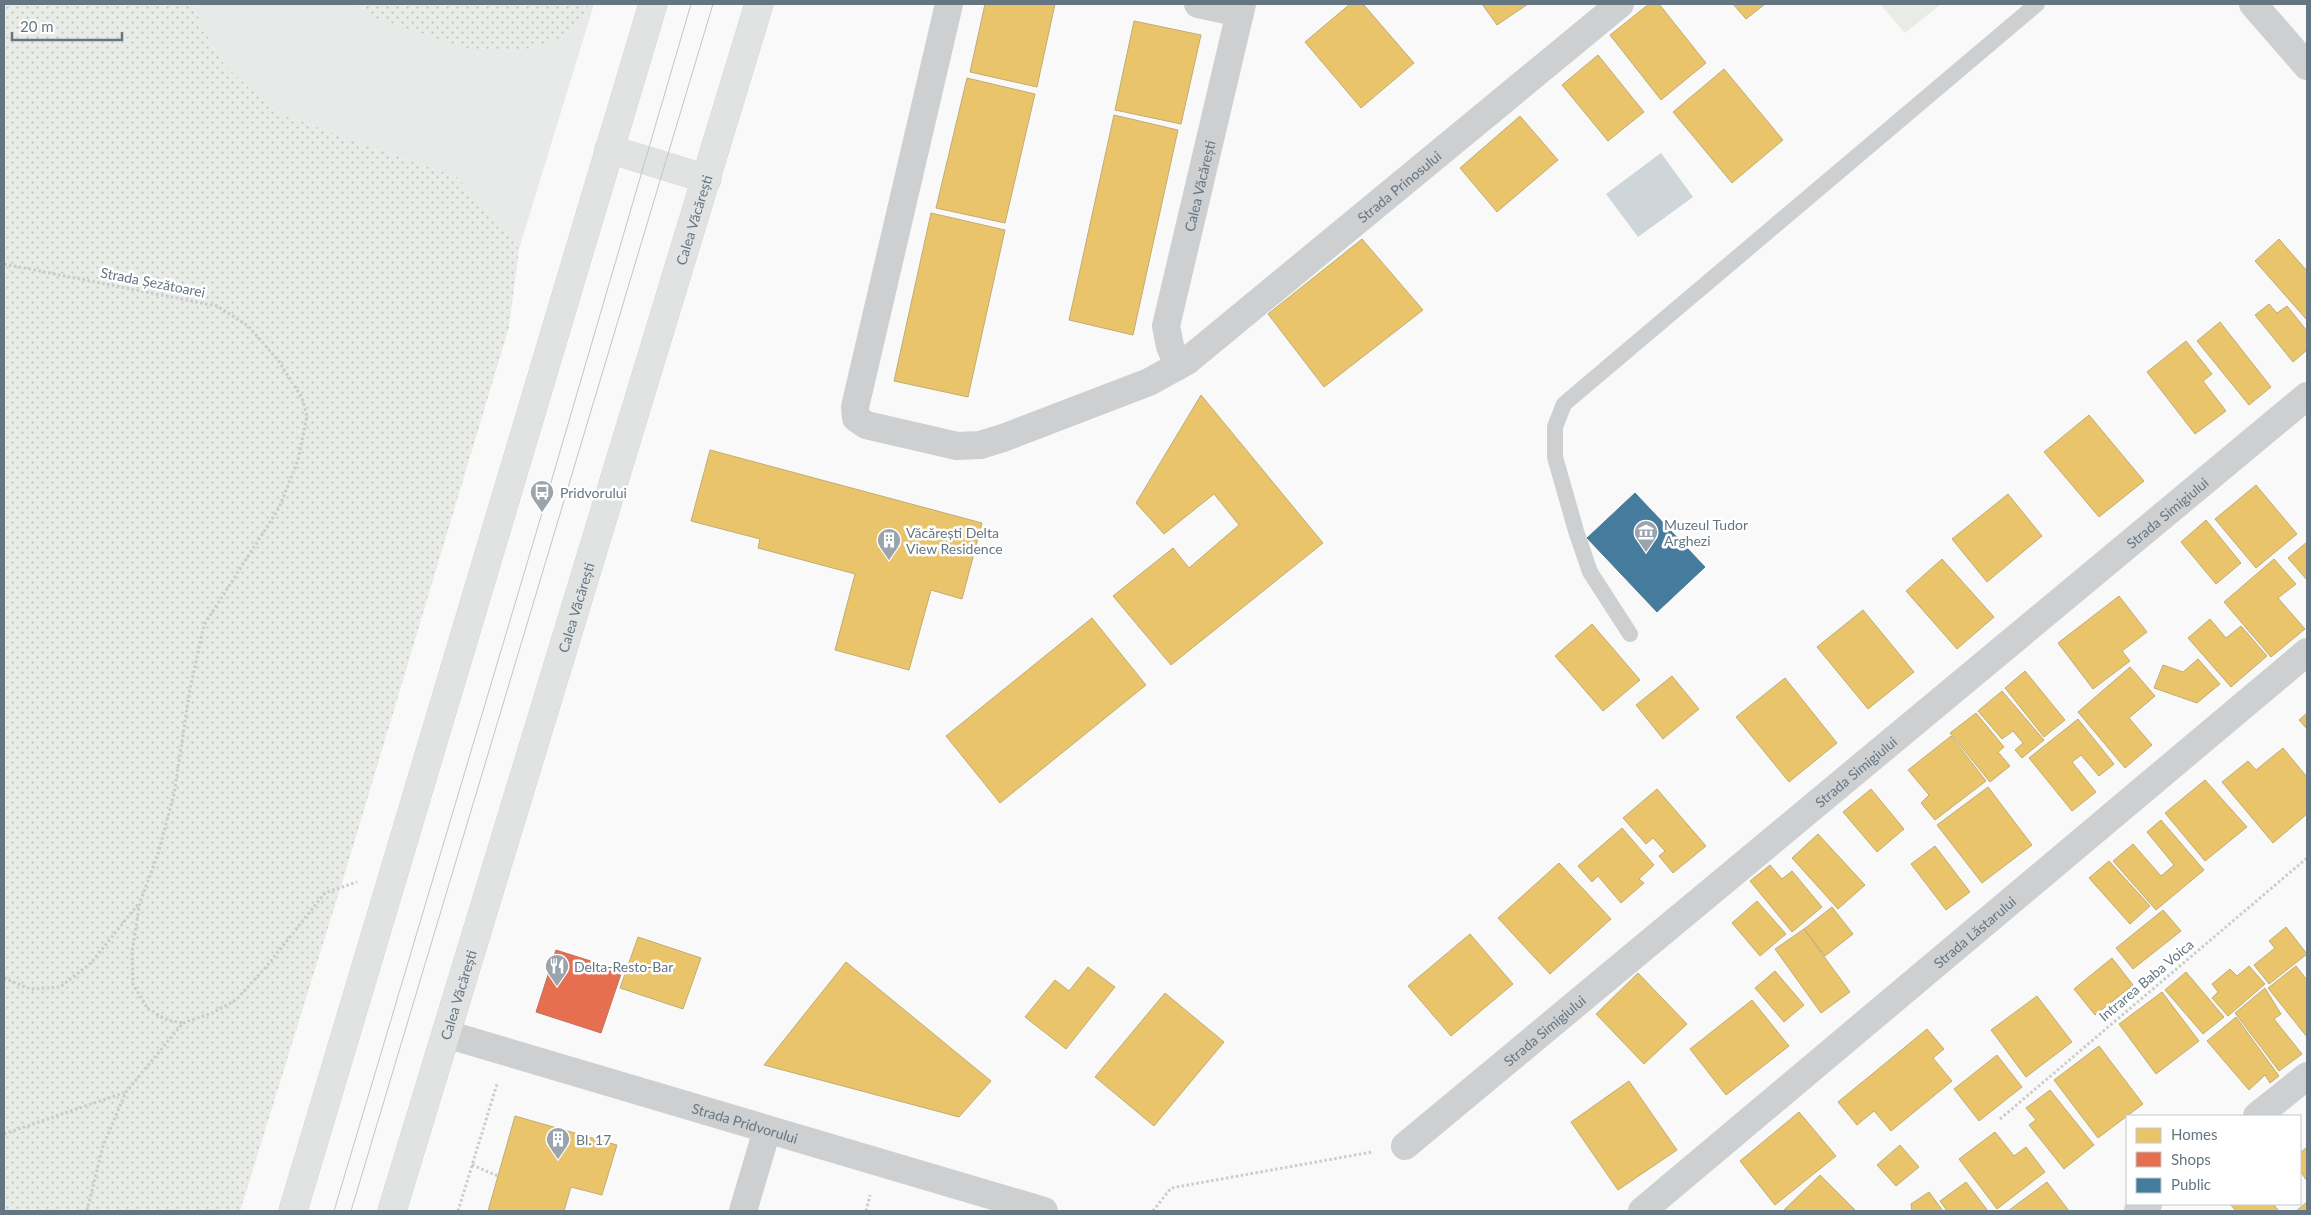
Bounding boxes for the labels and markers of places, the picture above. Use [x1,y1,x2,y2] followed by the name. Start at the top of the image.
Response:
[529,479,555,513] bus stop icon: Pridvorului
[560,484,627,501] place label: Pridvorului
[1664,516,1748,549] place label: Muzeul Tudor Arghezi
[1633,519,1659,553] museum icon: Muzeul Tudor Arghezi
[906,524,1003,557] place label: Văcărești Delta View Residence
[876,527,902,561] building icon: Văcărești Delta View Residence
[544,953,570,987] restaurant icon: Delta-Resto-Bar
[574,958,673,975] place label: Delta-Resto-Bar
[545,1126,571,1160] building icon: Bl. 17
[576,1131,611,1148] place label: Bl. 17

